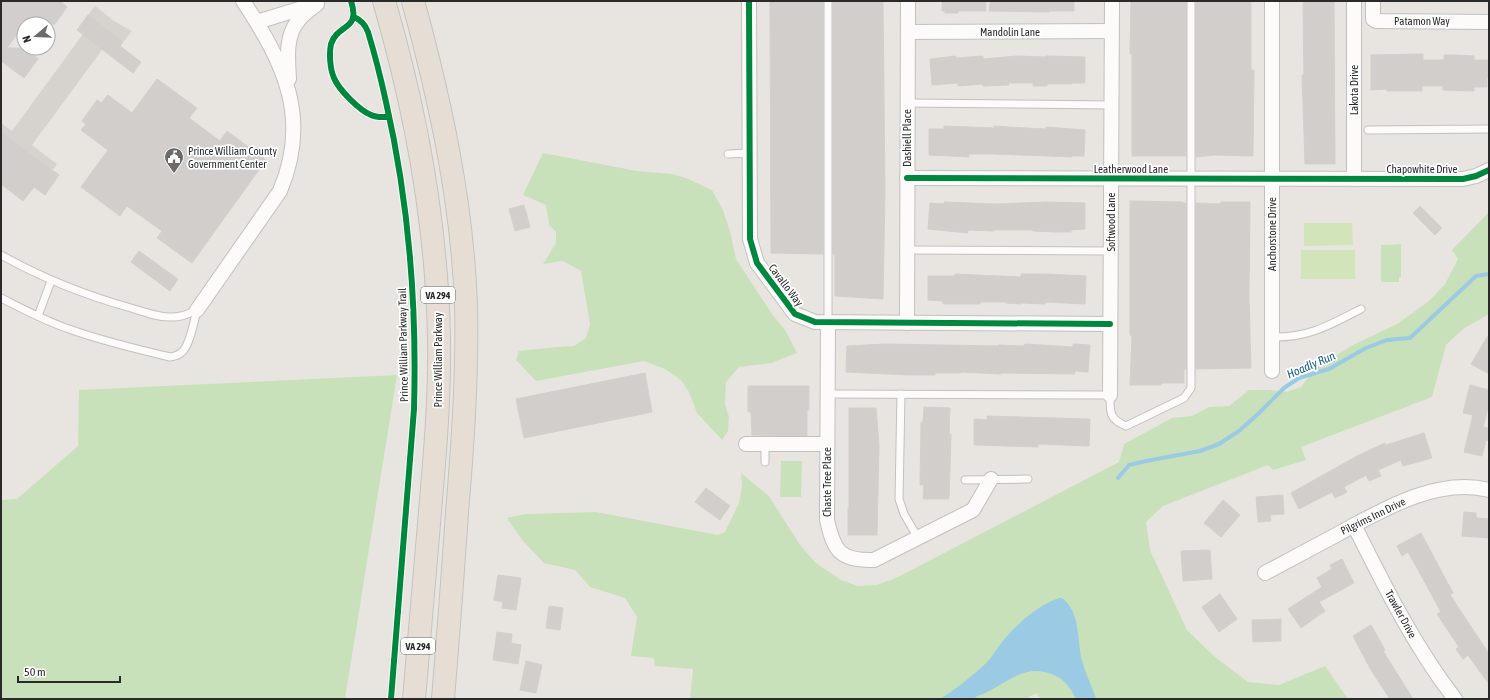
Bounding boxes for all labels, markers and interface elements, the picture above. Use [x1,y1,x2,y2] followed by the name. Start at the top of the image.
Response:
[1394,15,1450,27] street label: Patamon Way
[16,16,56,56] north arrow
[980,26,1040,38] street label: Mandolin Lane
[20,34,33,44] text: N
[1348,65,1360,115] street label: Lakota Drive
[901,109,913,167] street label: Dashiell Place
[188,145,277,170] place label: Prince William County Government Center
[163,146,185,174] public building icon: Prince William County Government Center
[1094,163,1168,175] street label: Leatherwood Lane
[1386,163,1458,175] street label: Chapowhite Drive
[1105,192,1117,252] street label: Softwood Lane
[1266,197,1278,271] street label: Anchorstone Drive
[766,262,806,309] street label: Cavallo Way
[421,287,455,303] road number: VA 294
[396,288,410,402] street label: Prince William Parkway Trail
[432,312,444,407] street label: Prince William Parkway
[1285,348,1337,381] water label: Hoadly Run
[821,447,833,517] street label: Chaste Tree Place
[1339,495,1407,537] street label: Pilgrims Inn Drive
[1383,588,1419,640] street label: Trawler Drive
[401,638,435,654] road number: VA 294
[18,658,120,684] scale bar
[24,665,46,679] text: 50 m

